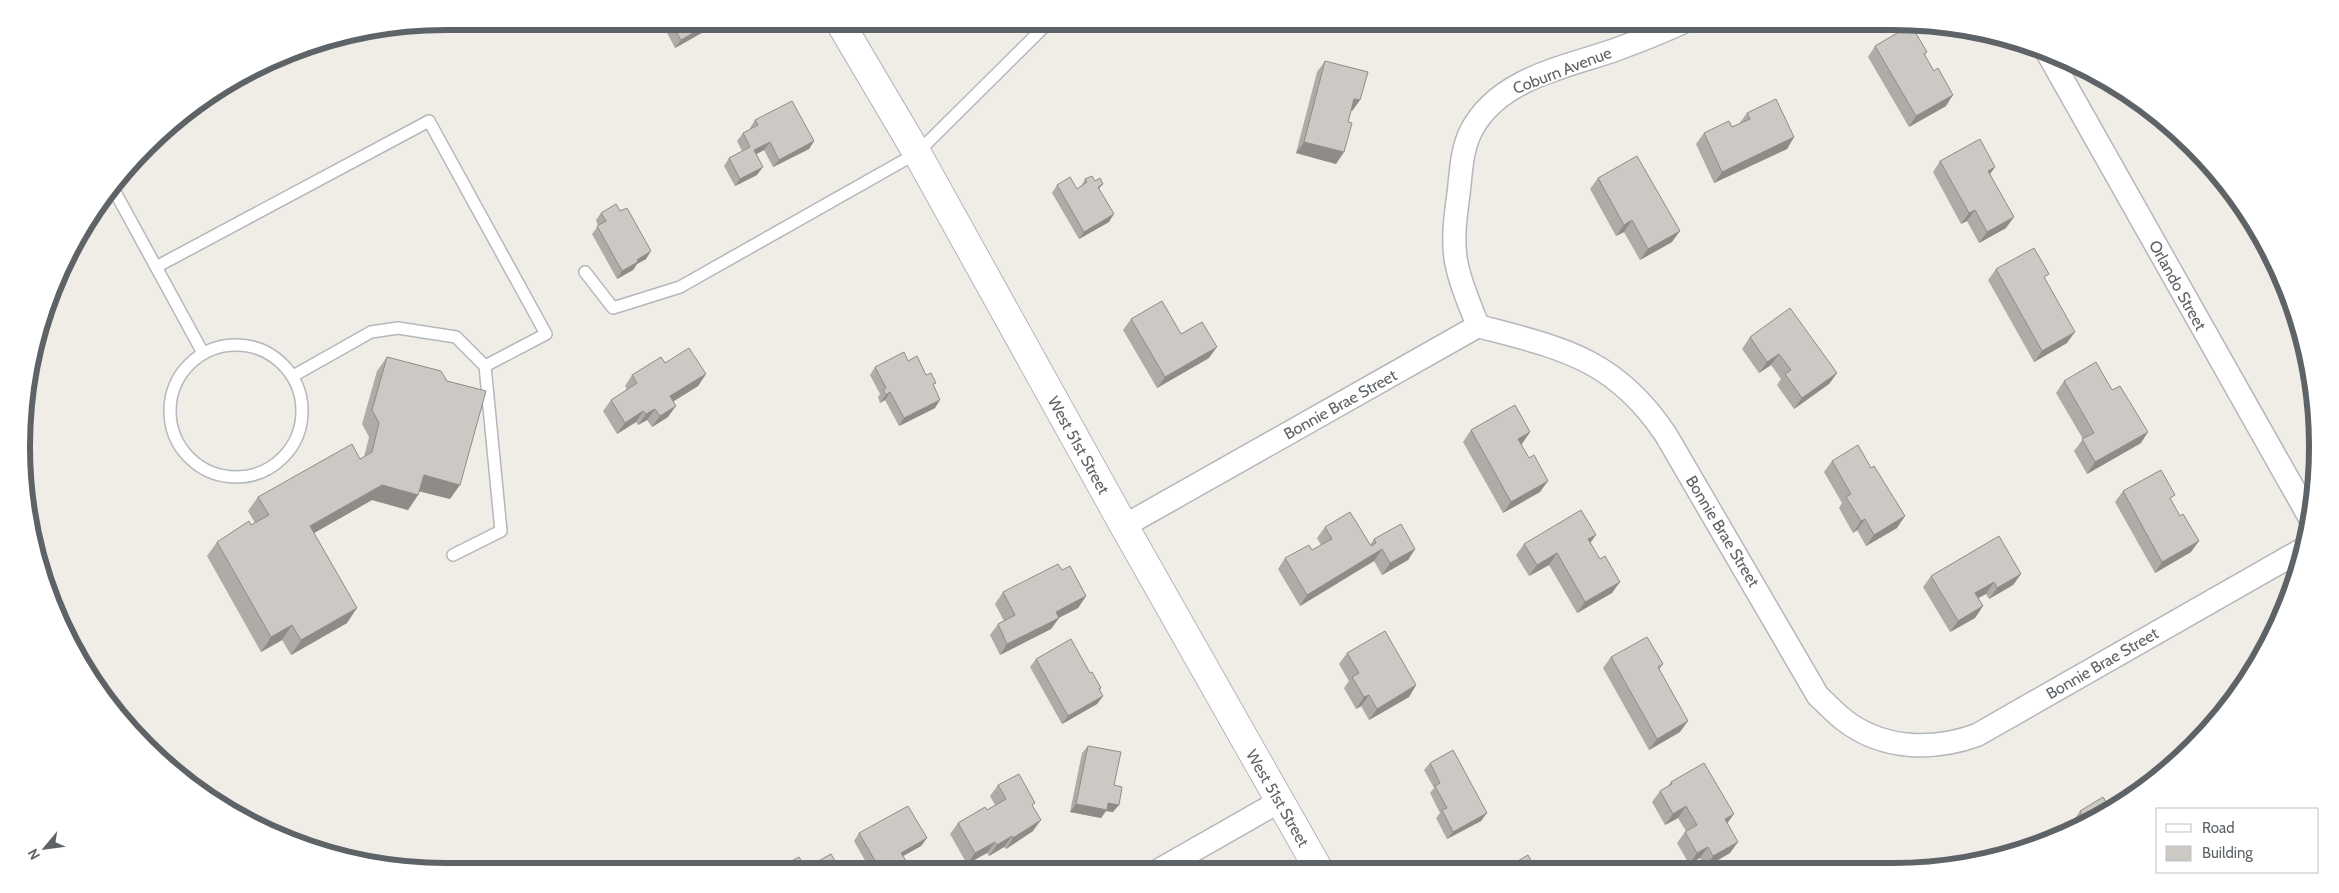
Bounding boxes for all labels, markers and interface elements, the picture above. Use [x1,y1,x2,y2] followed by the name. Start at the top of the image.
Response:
[1510,43,1614,98] street label: Coburn Avenue
[2145,237,2210,334] street label: Orlando Street
[1280,365,1401,443] street label: Bonnie Brae Street
[1044,393,1114,498] street label: West 51st Street
[1682,472,1764,591] street label: Bonnie Brae Street
[2043,623,2162,703] street label: Bonnie Brae Street
[1242,746,1313,851] street label: West 51st Street
[2156,808,2319,873] legend
[2202,819,2235,837] text: Road
[20,823,70,873] north arrow
[2202,844,2253,862] text: Building
[23,846,44,863] text: N

